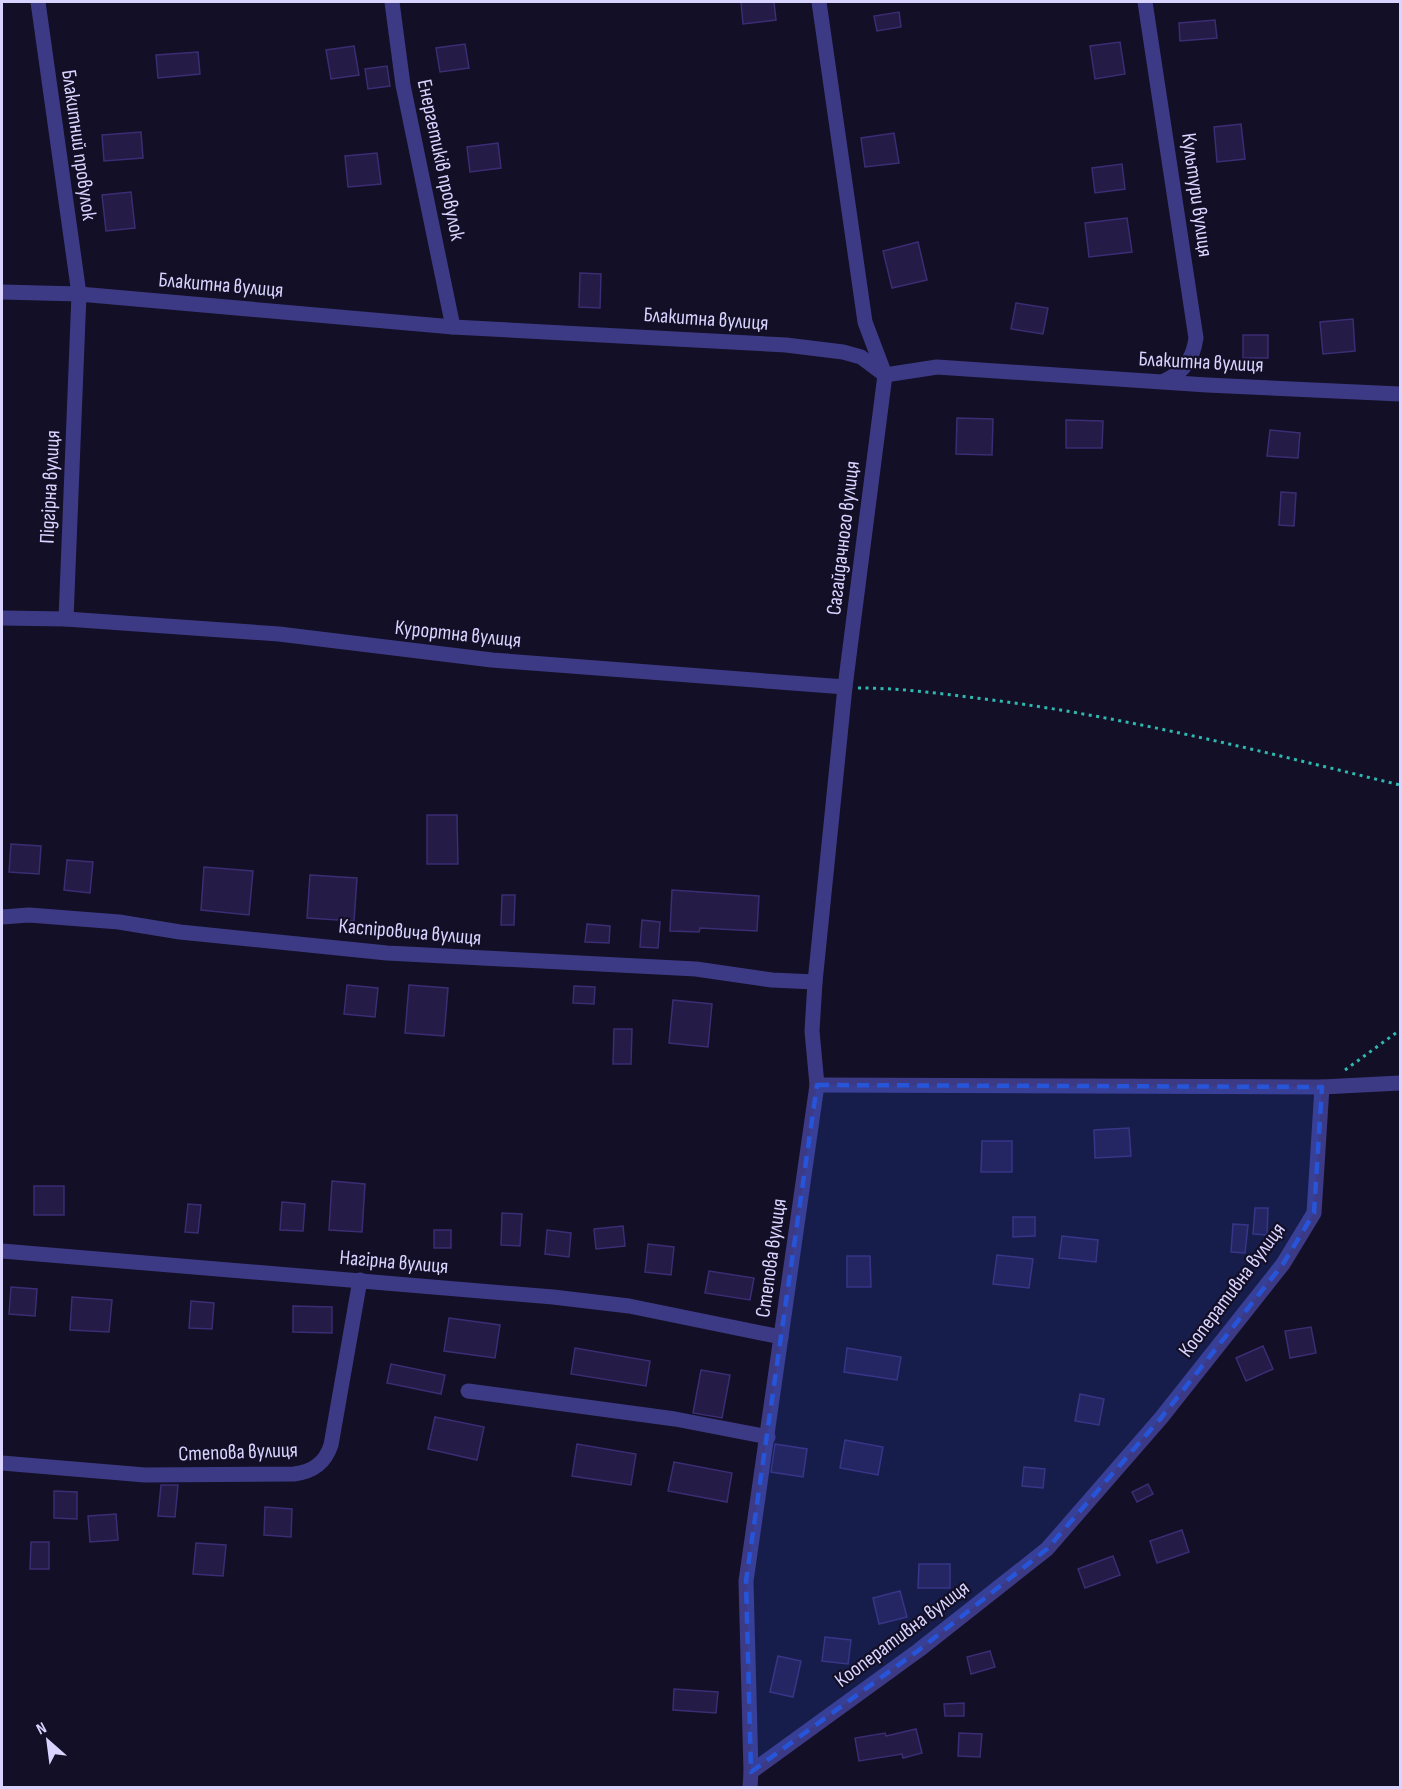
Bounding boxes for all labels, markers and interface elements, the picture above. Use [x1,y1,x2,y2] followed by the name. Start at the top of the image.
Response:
[56,68,102,222] street label: Блакитний провулок
[412,77,470,243] street label: Енергетиків провулок
[1176,131,1218,259] street label: Культури вулиця
[158,267,284,303] street label: Блакитна вулиця
[643,302,769,336] street label: Блакитна вулиця
[1138,346,1264,378] street label: Блакитна вулиця
[35,430,65,544] street label: Підгірна вулиця
[821,460,865,616] street label: Сагайдачного вулиця
[394,615,522,653] street label: Курортна вулиця
[338,913,482,951] street label: Каспіровича вулиця
[750,1197,792,1319] street label: Степова вулиця
[1173,1218,1291,1362] street label: Кооперативна вулиця
[339,1245,449,1279] street label: Нагірна вулиця
[178,1437,298,1467] street label: Степова вулиця
[830,1575,974,1693] street label: Кооперативна вулиця
[18,1711,78,1771] north arrow
[33,1719,50,1739] text: N

